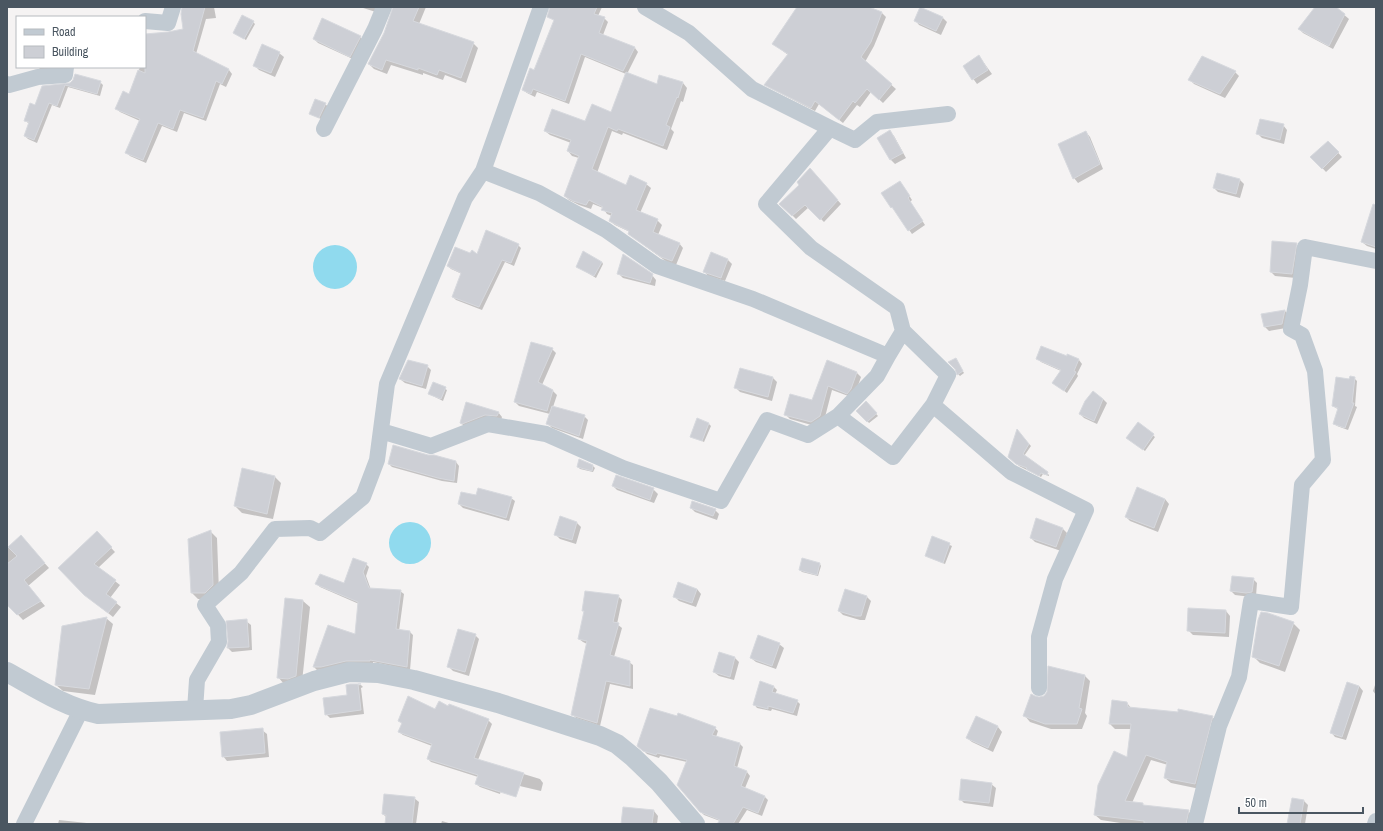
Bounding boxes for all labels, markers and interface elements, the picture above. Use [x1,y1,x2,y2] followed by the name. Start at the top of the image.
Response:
[16,16,146,68] legend
[52,24,76,40] text: Road
[52,44,89,60] text: Building
[1239,789,1363,815] scale bar
[1245,795,1267,811] text: 50 m

